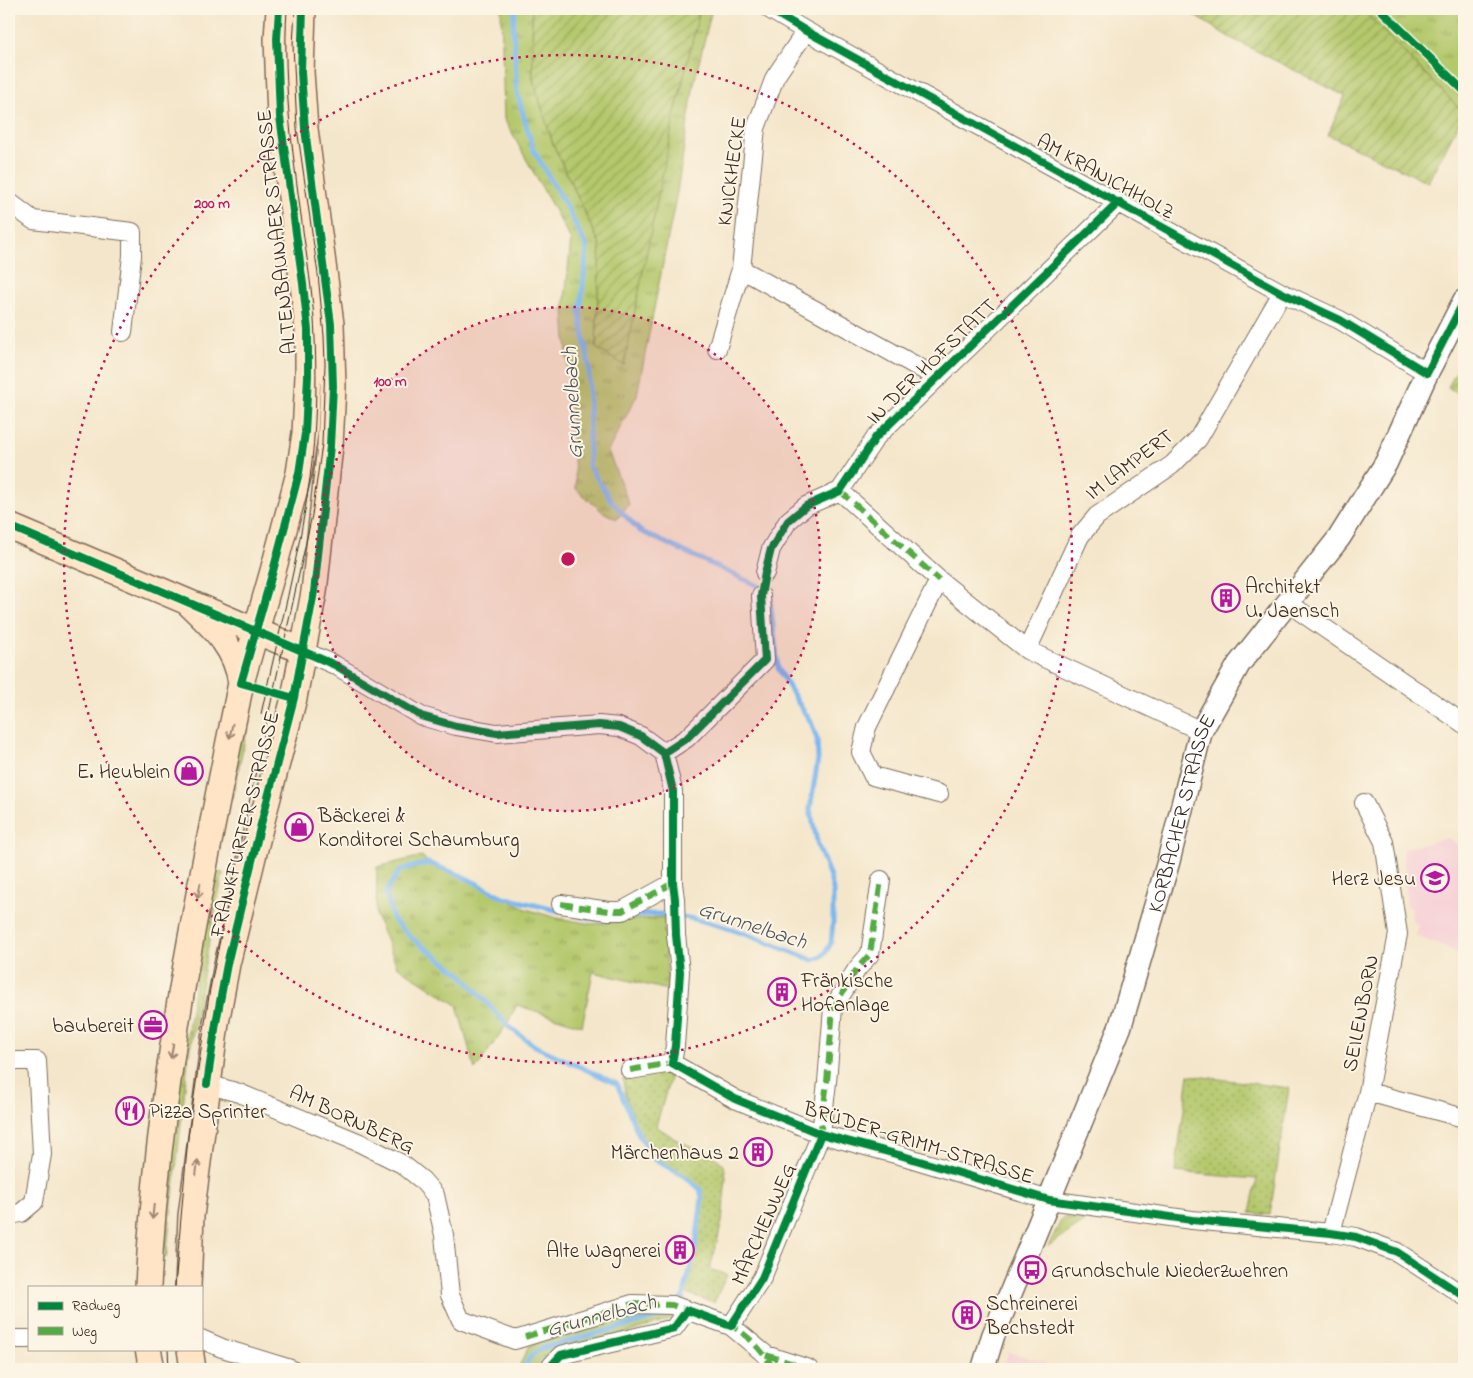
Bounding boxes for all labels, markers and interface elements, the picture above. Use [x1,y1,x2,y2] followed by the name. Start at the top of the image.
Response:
[250,108,306,356] street label: ALTENBAUNAER STRASSE
[710,115,756,228] street label: KNICKHECKE
[1030,127,1180,228] street label: AM KRANICHHOLZ
[193,193,230,215] text: 200 m
[860,292,1004,433] street label: IN DER HOFSTATT
[555,345,593,460] water label: Grunnelbach
[373,371,407,393] text: 100 m
[1080,422,1181,509] street label: IM LAMPERT
[559,550,577,568] centre of rings
[1245,573,1339,627] place label: Architekt U. Jaensch
[1211,583,1241,613] building icon: Architekt U. Jaensch
[203,708,289,942] street label: FRANKFURTER STRASSE
[1141,709,1225,916] street label: KORBACHER STRASSE
[226,723,235,739] one-way arrow
[174,756,204,786] shop icon: E. Heublein
[77,758,170,788] place label: E. Heublein
[317,802,519,858] place label: Bäckerei & Konditorei Schaumburg
[284,812,314,842] shop icon: Bäckerei & Konditorei Schaumburg
[1420,863,1450,893] school or university icon: Herz Jesu
[1332,865,1416,895] place label: Herz Jesu
[194,882,204,898] one-way arrow
[694,894,811,960] water label: Grunnelbach
[1336,952,1388,1074] street label: SEILENBORN
[800,967,893,1023] place label: Fränkische Hofanlage
[767,977,797,1007] building icon: Fränkische Hofanlage
[138,1010,168,1040] office icon: baubereit
[52,1012,134,1042] place label: baubereit
[166,1042,176,1058] one-way arrow
[284,1079,419,1163] street label: AM BORNBERG
[799,1094,1037,1193] street label: BRÜDER-GRIMM-STRASSE
[115,1096,145,1126] restaurant icon: Pizza Sprinter
[149,1098,267,1128] place label: Pizza Sprinter
[743,1137,773,1167] building icon: Märchenhaus 2
[610,1139,739,1169] place label: Märchenhaus 2
[725,1159,805,1290] street label: MÄRCHENWEG
[192,1161,202,1177] one-way arrow
[148,1204,158,1220] one-way arrow
[665,1235,695,1265] building icon: Alte Wagnerei
[546,1237,661,1269] place label: Alte Wagnerei
[1017,1255,1047,1285] bus stop icon: Grundschule Niederzwehren
[1051,1257,1288,1287] place label: Grundschule Niederzwehren
[28,1286,202,1350] legend
[543,1287,661,1347] water label: Grunnelbach
[985,1290,1078,1344] place label: Schreinerei Bechstedt
[72,1295,120,1318] text: Radweg
[952,1300,982,1330] building icon: Schreinerei Bechstedt
[72,1321,97,1344] text: Weg

